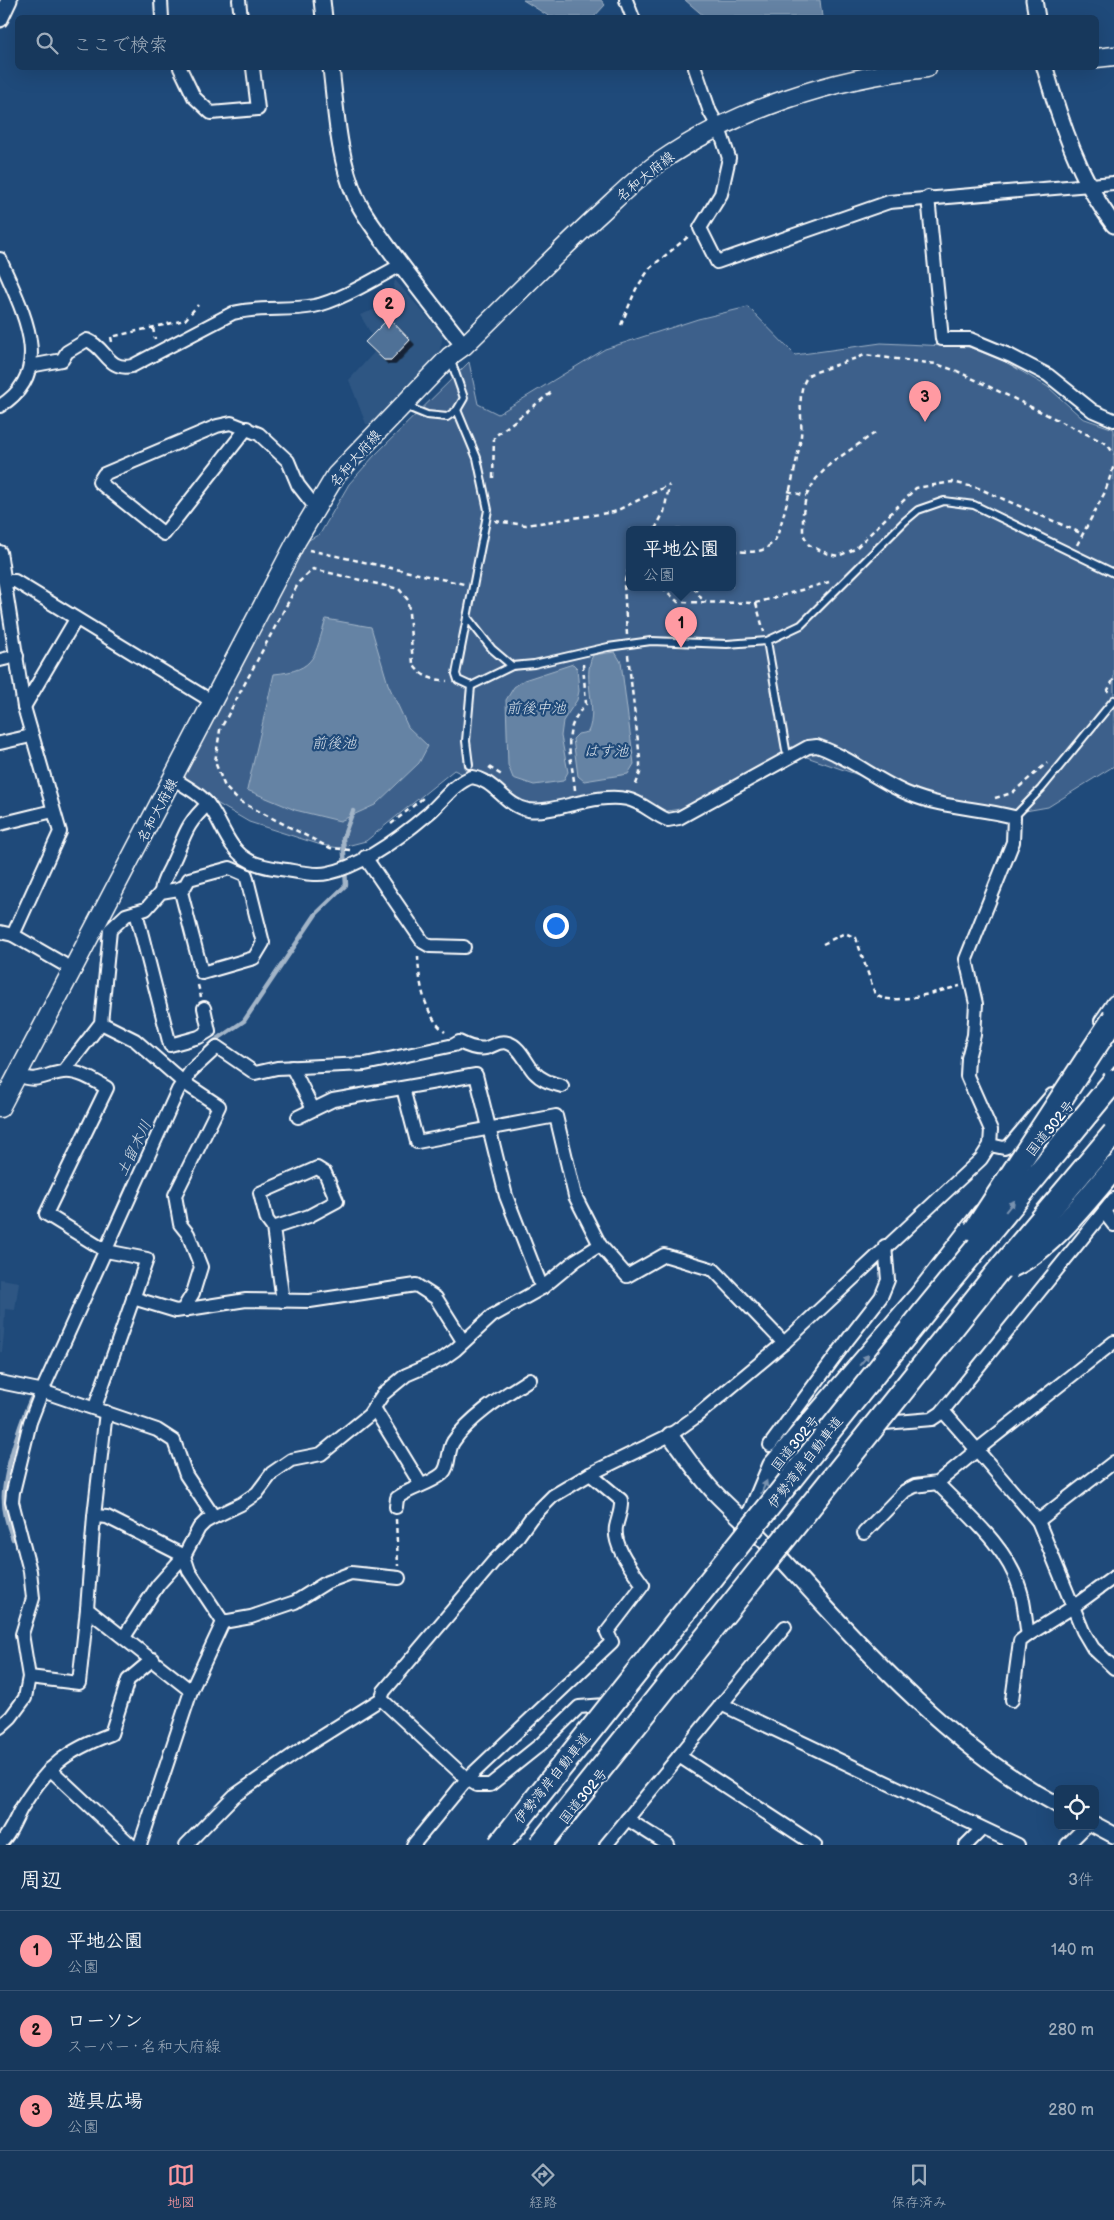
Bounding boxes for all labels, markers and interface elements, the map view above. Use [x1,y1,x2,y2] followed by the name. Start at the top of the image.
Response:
[15,15,1099,70] search box
[33,29,61,57] icon: search
[73,34,168,57] text: ここで検索
[613,148,678,205] street label: 名和大府線
[373,288,405,329] pin: 2
[909,381,941,422] pin: 3
[326,426,385,490] street label: 名和大府線
[626,526,736,591] popup
[643,538,719,561] text: 平地公園
[643,566,675,585] text: 公園
[665,607,697,648] pin: 1
[506,699,567,718] water label: 前後中池
[311,734,357,753] water label: 前後池
[583,742,629,761] water label: はす池
[134,775,181,845] street label: 名和大府線
[543,913,569,939] your location
[1023,1097,1078,1160] street label: 国道302号
[113,1117,156,1179] water label: 土留木川
[1005,1200,1016,1213] one-way arrow
[859,1354,870,1367] one-way arrow
[768,1412,823,1475] street label: 国道302号
[764,1413,847,1512] street label: 伊勢湾岸自動車道
[761,1480,769,1494] one-way arrow
[511,1729,594,1827] street label: 伊勢湾岸自動車道
[556,1765,611,1828] street label: 国道302号
[1054,1785,1099,1830] map controls
[1054,1785,1099,1830] button: locate
[20,1868,62,1893] text: 周辺
[1068,1871,1094,1890] text: 3件
[67,1930,143,1953] text: 平地公園
[33,1941,39,1960] text: 1
[1051,1941,1094,1960] text: 140 m
[67,1958,99,1977] text: 公園
[67,2010,143,2033] text: ローソン
[31,2021,41,2040] text: 2
[1048,2021,1094,2040] text: 280 m
[67,2038,221,2057] text: スーパー · 名和大府線
[67,2090,143,2113] text: 遊具広場
[31,2101,41,2120] text: 3
[1048,2101,1094,2120] text: 280 m
[67,2118,99,2137] text: 公園
[167,2161,195,2211] tab: 地図
[529,2161,557,2211] tab: 経路
[891,2161,947,2211] tab: 保存済み

